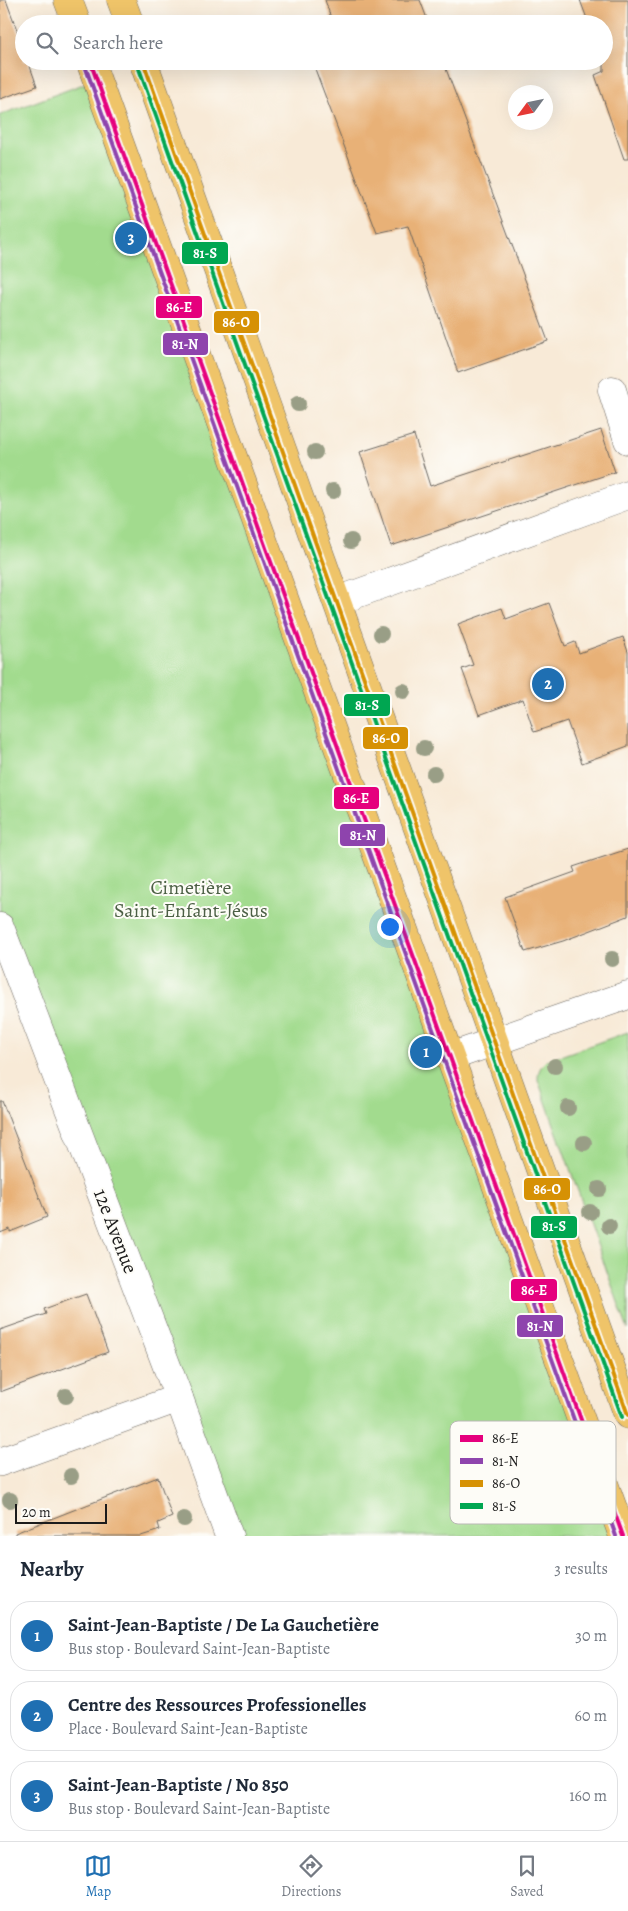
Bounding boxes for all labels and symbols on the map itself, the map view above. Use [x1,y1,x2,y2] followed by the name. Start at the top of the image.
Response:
[508,85,553,130] north arrow
[115,219,147,257] pin: 3
[181,241,229,265] line badge: 81-S
[193,244,217,263] text: 81-S
[155,295,203,319] line badge: 86-E
[166,298,192,317] text: 86-E
[213,310,260,334] line badge: 86-O
[222,313,250,332] text: 86-O
[162,332,209,356] line badge: 81-N
[172,335,198,354] text: 81-N
[532,665,564,703] pin: 2
[343,693,391,717] line badge: 81-S
[355,696,379,715] text: 81-S
[362,726,409,750] line badge: 86-O
[372,729,400,748] text: 86-O
[333,786,380,810] line badge: 86-E
[343,789,369,808] text: 86-E
[339,823,386,847] line badge: 81-N
[350,826,376,845] text: 81-N
[114,874,268,924] park label: Cimetière Saint-Enfant-Jésus
[377,914,403,940] your location
[410,1033,442,1071] pin: 1
[523,1177,571,1201] line badge: 86-O
[533,1180,561,1199] text: 86-O
[87,1185,144,1278] street label: 12e Avenue
[530,1215,578,1239] line badge: 81-S
[542,1217,566,1236] text: 81-S
[510,1278,558,1302] line badge: 86-E
[521,1281,547,1300] text: 86-E
[516,1314,564,1338] line badge: 81-N
[527,1317,553,1336] text: 81-N
[450,1421,616,1524] legend
[492,1429,518,1448] text: 86-E
[492,1452,519,1471] text: 81-N
[492,1474,521,1493] text: 86-O
[492,1497,516,1516] text: 81-S
[15,1501,108,1524] scale bar

